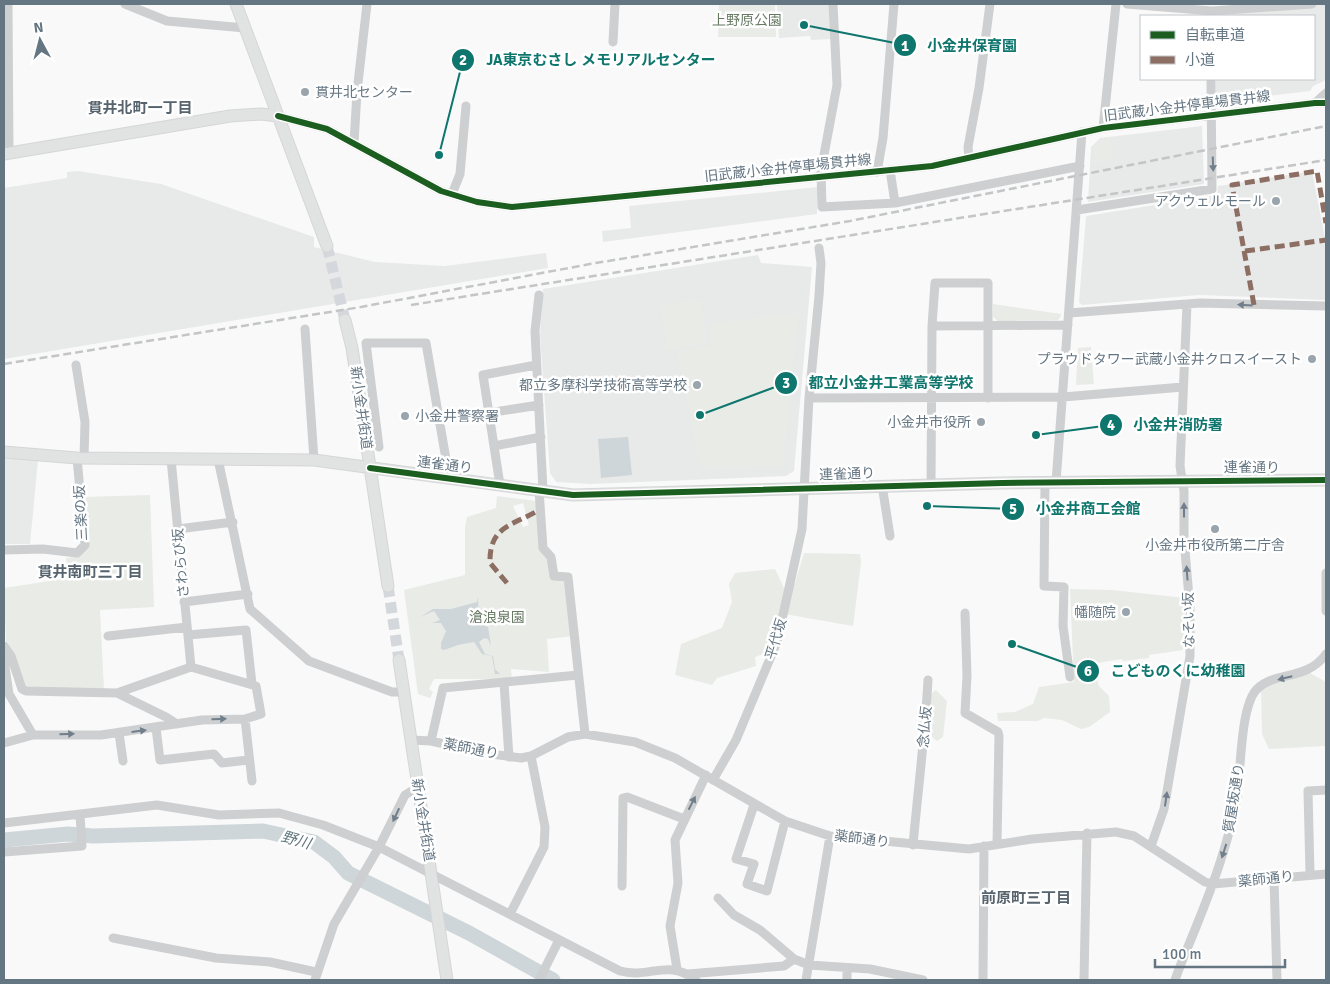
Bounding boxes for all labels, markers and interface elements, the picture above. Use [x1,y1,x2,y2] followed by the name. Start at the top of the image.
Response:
[712,12,782,29] park label: 上野原公園
[15,15,65,65] north arrow
[1140,15,1315,80] legend
[33,19,44,37] text: N
[1185,26,1245,44] text: 自転車道
[892,30,1027,60] callout: 小金井保育園
[901,37,909,55] text: 1
[927,37,1017,55] text: 小金井保育園
[451,45,726,75] callout: JA東京むさし メモリアルセンター
[459,51,467,69] text: 2
[486,51,716,69] text: JA東京むさし メモリアルセンター
[1185,51,1215,69] text: 小道
[315,84,413,101] place label: 貫井北センター
[299,86,311,98] marker: 貫井北センター
[1103,87,1271,125] street label: 旧武蔵小金井停車場貫井線
[87,99,193,117] district label: 貫井北町一丁目
[704,151,872,185] street label: 旧武蔵小金井停車場貫井線
[1209,156,1217,172] one-way arrow
[1155,193,1266,210] place label: アクウェルモール
[1270,195,1282,207] marker: アクウェルモール
[1237,300,1253,308] one-way arrow
[1037,351,1302,368] place label: プラウドタワー武蔵小金井クロスイースト
[1306,353,1318,365] marker: プラウドタワー武蔵小金井クロスイースト
[347,365,375,451] street label: 新小金井街道
[773,368,983,398] callout: 都立小金井工業高等学校
[782,374,790,392] text: 3
[808,374,974,392] text: 都立小金井工業高等学校
[519,377,687,394] place label: 都立多摩科学技術高等学校
[691,379,703,391] marker: 都立多摩科学技術高等学校
[415,408,499,425] place label: 小金井警察署
[399,410,411,422] marker: 小金井警察署
[1098,410,1233,440] callout: 小金井消防署
[887,414,971,431] place label: 小金井市役所
[975,416,987,428] marker: 小金井市役所
[1107,416,1115,434] text: 4
[1133,416,1223,434] text: 小金井消防署
[416,453,474,477] street label: 連雀通り
[1224,459,1280,476] street label: 連雀通り
[819,465,875,483] street label: 連雀通り
[71,485,91,541] street label: 三楽の坂
[1001,494,1151,524] callout: 小金井商工会館
[1009,500,1017,518] text: 5
[1035,500,1141,518] text: 小金井商工会館
[1180,502,1188,518] one-way arrow
[1209,523,1221,535] marker: 小金井市役所第二庁舎
[169,527,193,599] street label: さわらび坂
[1145,537,1285,554] place label: 小金井市役所第二庁舎
[37,563,143,581] district label: 貫井南町三丁目
[1183,564,1191,580] one-way arrow
[1180,592,1198,648] street label: なそい坂
[1074,604,1116,621] place label: 幡随院
[1120,606,1132,618] marker: 幡随院
[469,609,525,626] park label: 滄浪泉園
[762,616,790,662] street label: 平代坂
[1075,656,1255,686] callout: こどものくに幼稚園
[1084,662,1092,680] text: 6
[1110,662,1246,680] text: こどものくに幼稚園
[1278,674,1293,682] one-way arrow
[915,705,935,749] street label: 念仏坂
[211,715,227,723] one-way arrow
[131,726,147,734] one-way arrow
[60,730,76,738] one-way arrow
[442,735,500,763] street label: 薬師通り
[1220,762,1248,834] street label: 質屋坂通り
[408,777,438,863] street label: 新小金井街道
[1162,791,1170,807] one-way arrow
[688,796,696,810] one-way arrow
[392,808,400,822] one-way arrow
[279,827,315,853] water label: 野川
[833,827,891,851] street label: 薬師通り
[1220,844,1227,859] one-way arrow
[1237,868,1295,890] street label: 薬師通り
[981,889,1071,907] district label: 前原町三丁目
[1155,936,1285,968] scale bar
[1162,945,1202,963] text: 100 m

